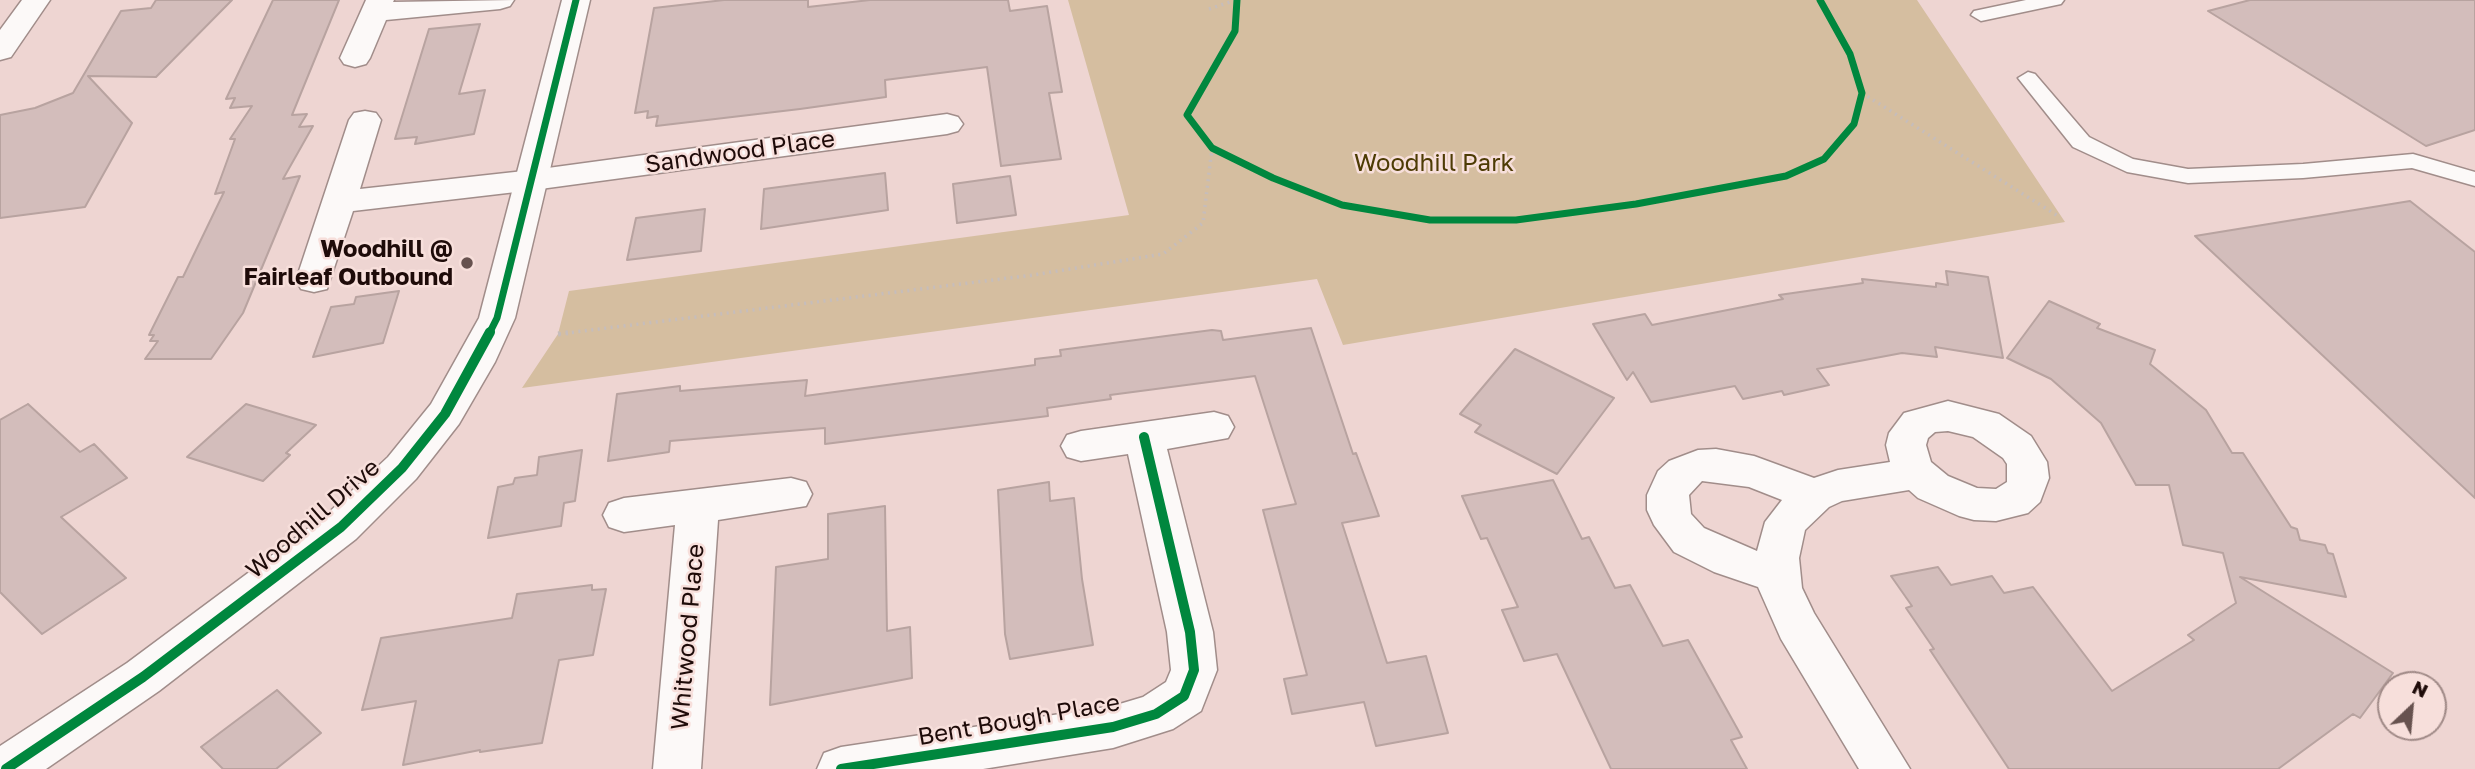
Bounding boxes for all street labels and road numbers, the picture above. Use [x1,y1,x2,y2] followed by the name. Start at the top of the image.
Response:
[643,124,837,180] street label: Sandwood Place
[240,453,386,585] street label: Woodhill Drive
[666,543,710,731] street label: Whitwood Place
[916,688,1122,752] street label: Bent Bough Place

